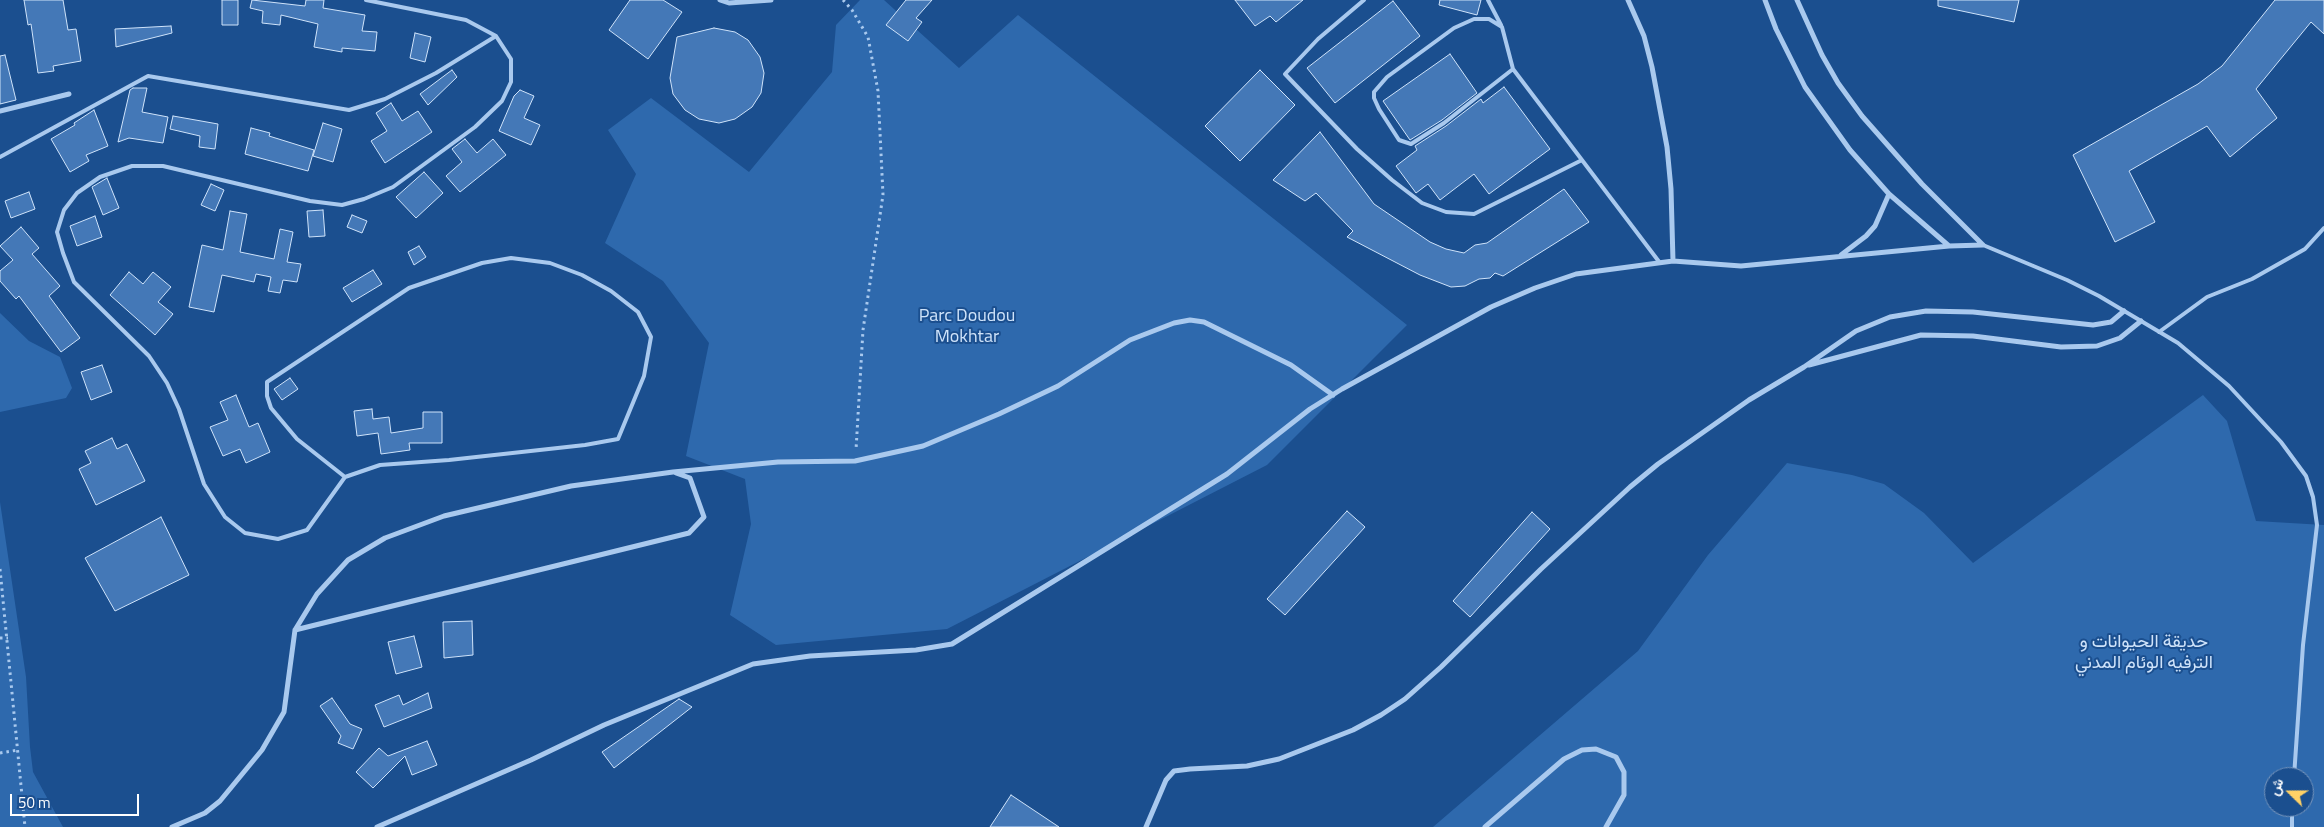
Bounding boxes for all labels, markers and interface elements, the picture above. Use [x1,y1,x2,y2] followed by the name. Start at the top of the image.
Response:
[919,306,1015,348] park label: Parc Doudou Mokhtar
[2075,632,2213,674] park label: حديقة الحيوانات و الترفيه الوئام المدني
[2264,767,2314,817] north arrow
[2263,775,2288,798] text: ش
[12,784,141,816] scale bar
[18,791,51,814] text: 50 m

